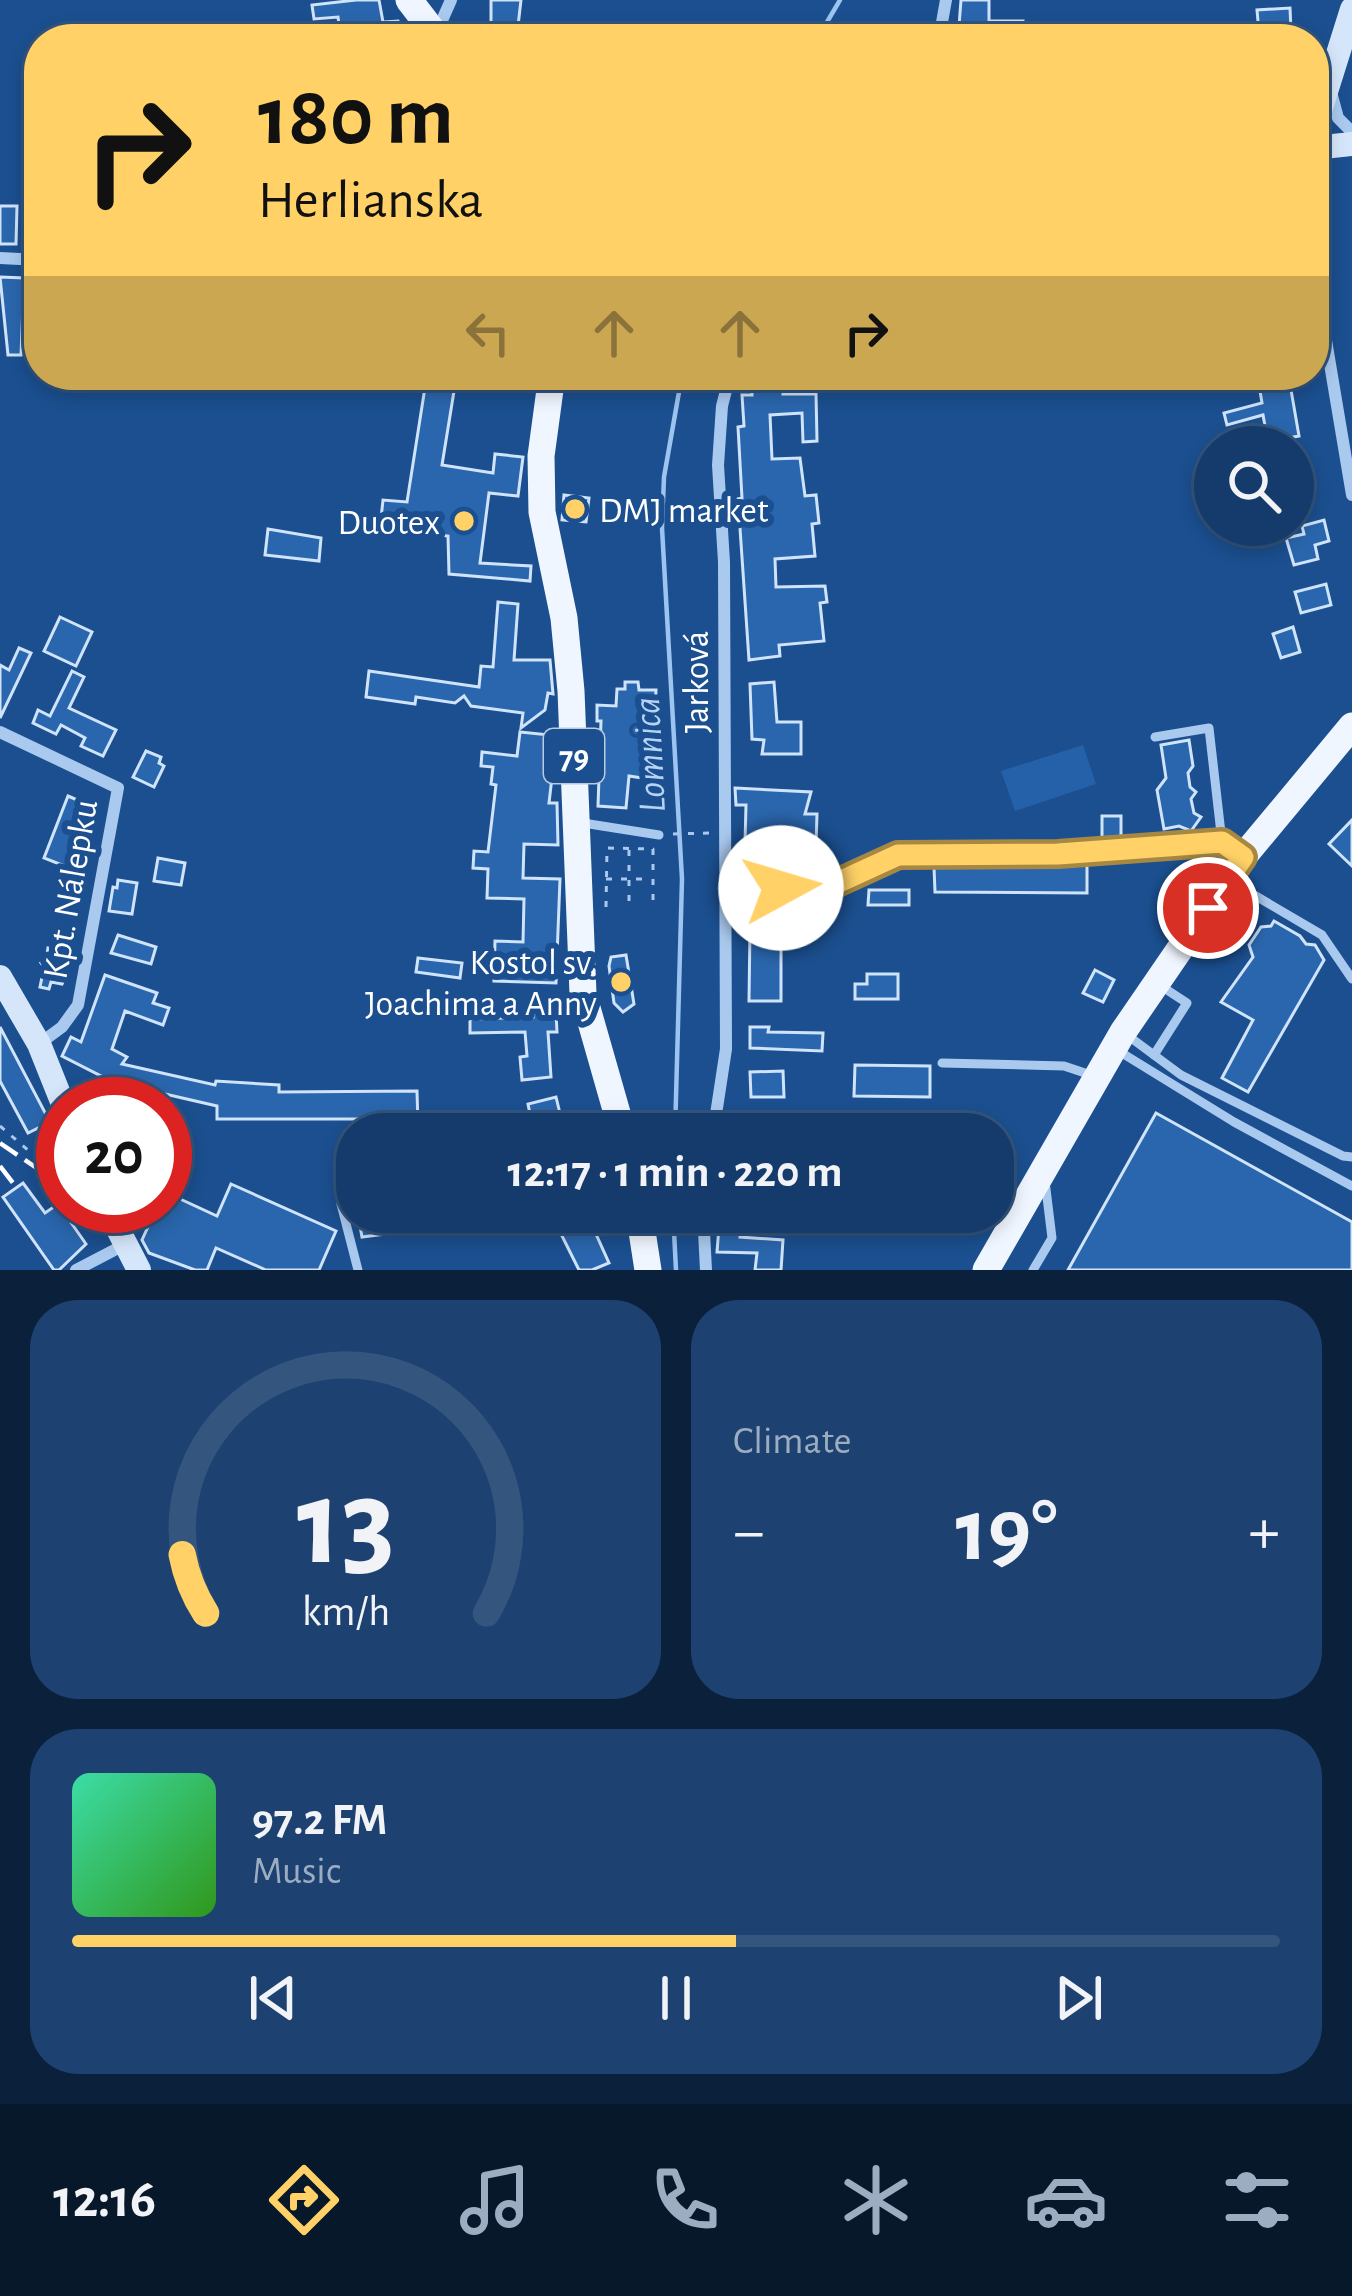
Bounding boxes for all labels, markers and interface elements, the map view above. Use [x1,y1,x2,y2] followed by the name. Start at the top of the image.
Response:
[60,72,216,228] icon: right
[258,76,454,160] text: 180 m
[258,174,483,228] text: Herlianska
[455,300,521,366] icon: left
[581,300,647,366] icon: ahead
[707,300,773,366] icon: ahead
[833,300,899,366] icon: right
[1194,426,1314,546] map controls
[1194,426,1314,546] button: search
[599,493,769,529] place label: DMJ market
[562,496,588,522] marker: DMJ market
[338,505,440,541] place label: Duotex
[451,508,477,534] marker: Duotex
[679,631,715,733] street label: Jarková
[628,696,673,814] water label: Lomnica
[544,729,604,783] road number: 79
[38,797,104,982] street label: Kpt. Nálepku
[718,825,844,951] position arrow
[1157,857,1259,959] pin
[1175,875,1241,941] icon: arrive
[365,945,597,1022] place label: Kostol sv. Joachima a Anny
[608,969,634,995] marker: Kostol sv. Joachima a Anny
[36,1077,192,1233] speed limit sign: 20
[508,1150,842,1195] text: 12:17 · 1 min · 220 m
[733,1422,851,1461] text: Climate
[296,1462,395,1587] text: 13
[955,1487,1058,1577] text: 19°
[733,1499,765,1565] text: −
[1248,1499,1280,1565] text: +
[301,1590,390,1633] text: km/h
[252,1798,387,1843] text: 97.2 FM
[252,1852,341,1891] text: Music
[240,1965,306,2031] icon: previous
[643,1965,709,2031] icon: pause
[1046,1965,1112,2031] icon: next
[262,2158,346,2242] icon: directions
[453,2158,537,2242] icon: music
[643,2158,727,2242] icon: phone
[834,2158,918,2242] icon: climate
[1024,2158,1108,2242] icon: car
[1215,2158,1299,2242] icon: filters
[53,2173,156,2227] text: 12:16

